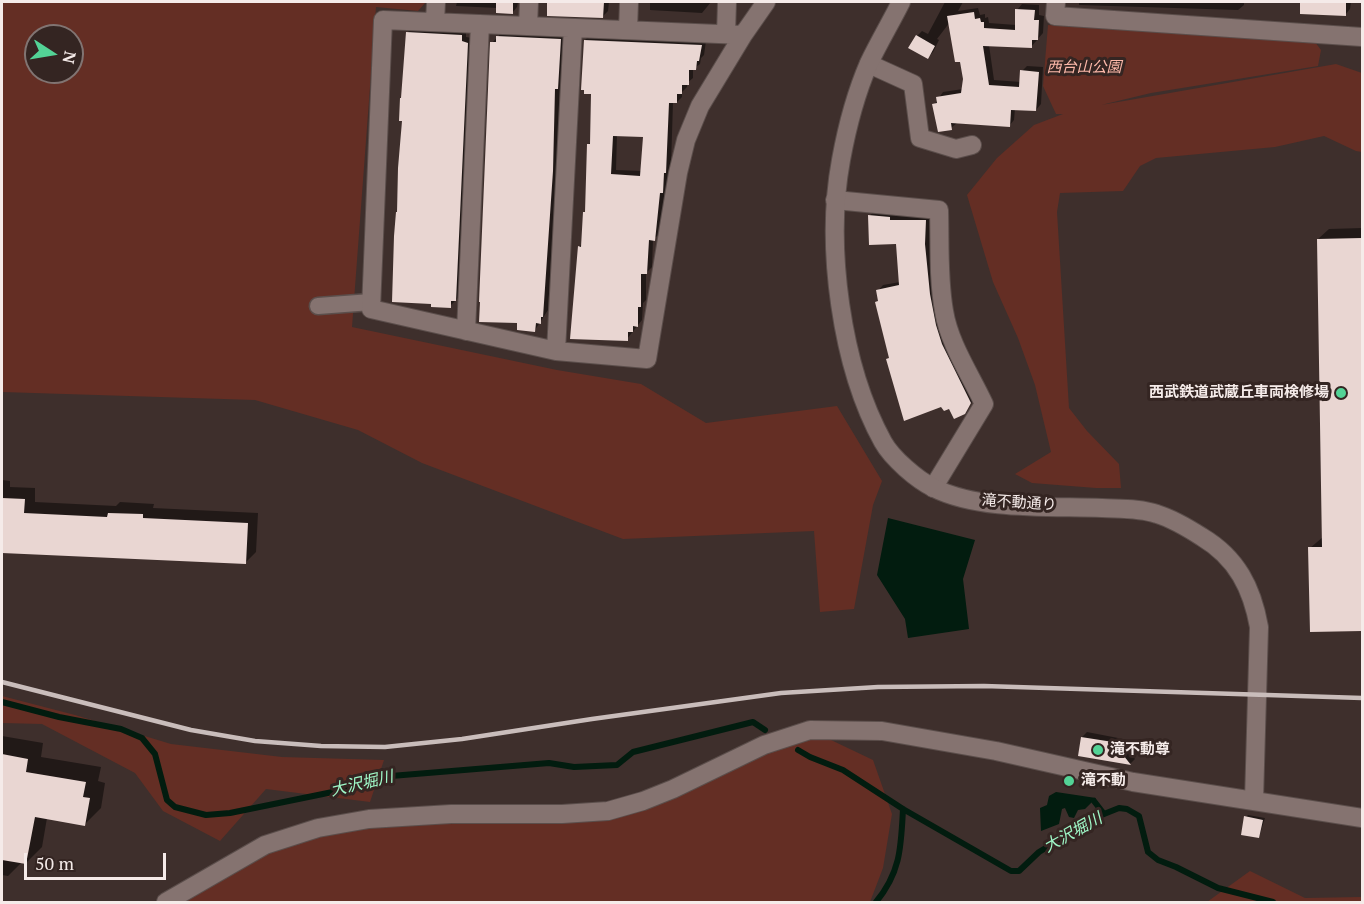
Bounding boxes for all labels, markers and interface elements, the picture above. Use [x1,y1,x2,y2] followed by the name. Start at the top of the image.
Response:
[24,24,84,84] north arrow
[58,49,82,66] text: N
[1047,59,1121,77] park label: 西台山公園
[1149,384,1329,402] place label: 西武鉄道武蔵丘車両検修場
[1334,386,1348,400] marker: 西武鉄道武蔵丘車両検修場
[981,491,1057,515] street label: 滝不動通り
[1110,741,1170,759] place label: 滝不動尊
[1091,743,1105,757] marker: 滝不動尊
[329,767,395,801] water label: 大沢堀川
[1081,772,1126,790] place label: 滝不動
[1062,774,1076,788] marker: 滝不動
[1040,809,1106,857] water label: 大沢堀川
[27,841,170,879] scale bar
[35,851,74,875] text: 50 m

